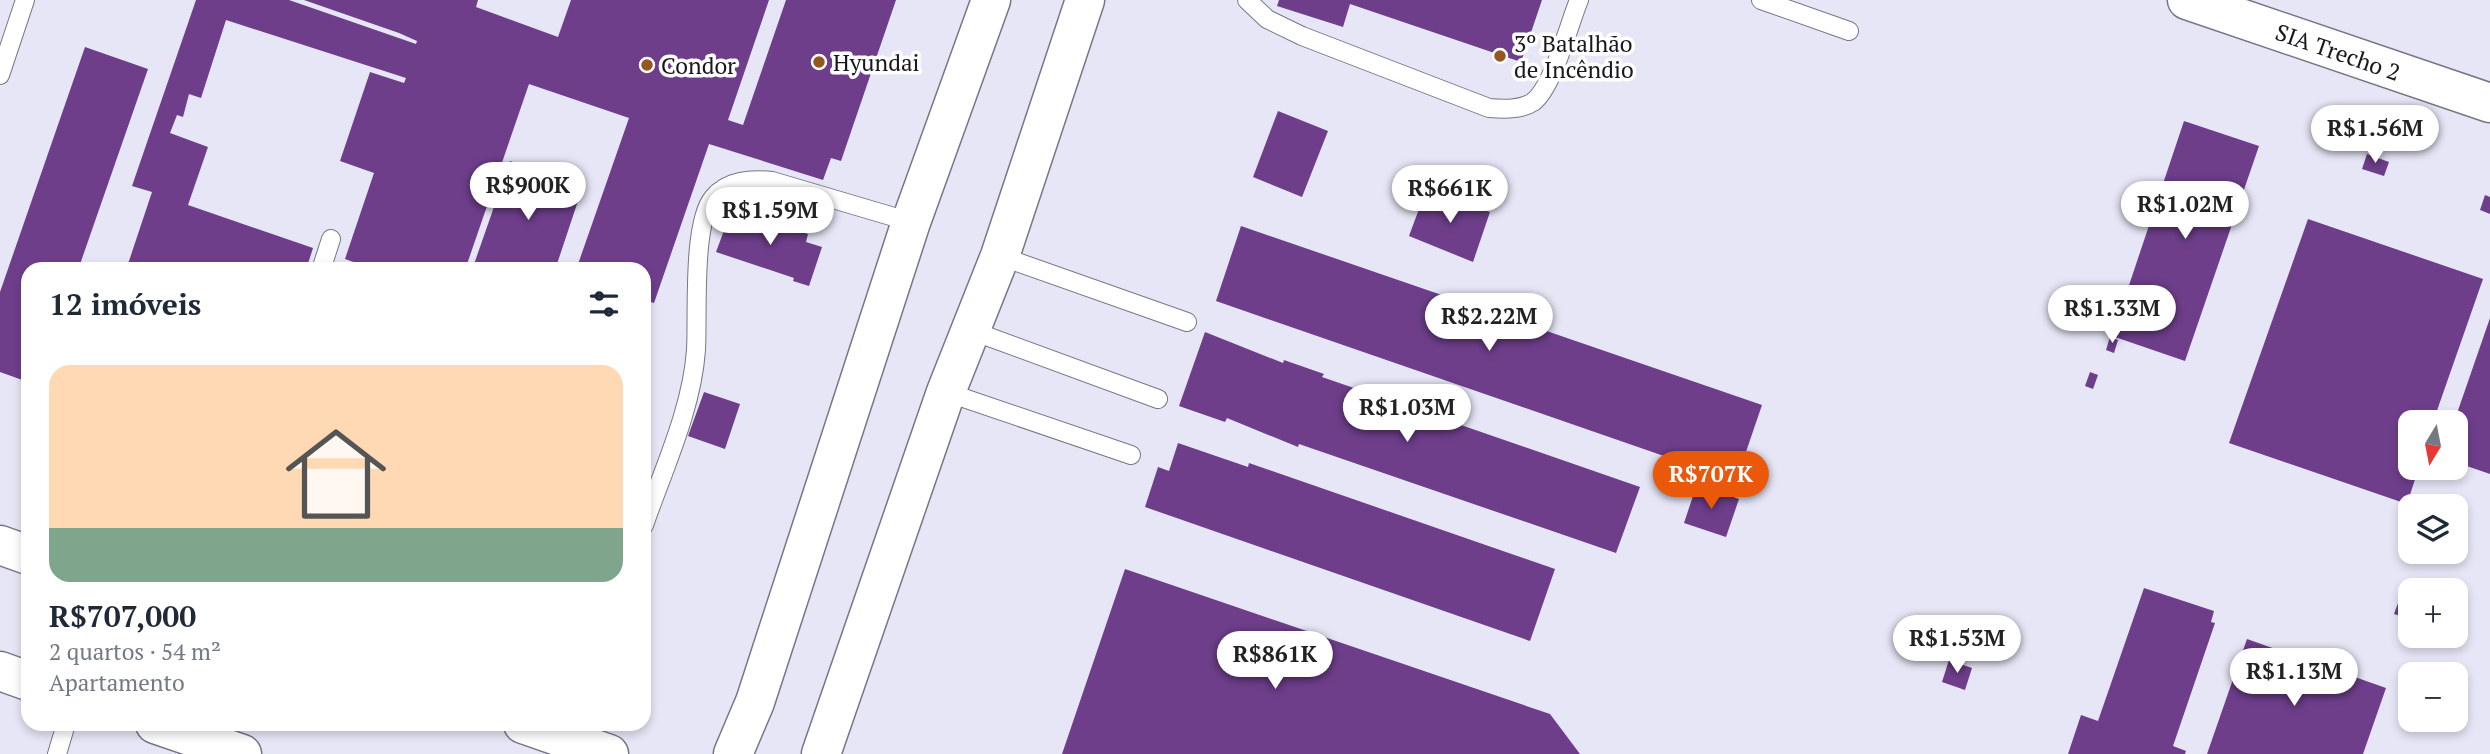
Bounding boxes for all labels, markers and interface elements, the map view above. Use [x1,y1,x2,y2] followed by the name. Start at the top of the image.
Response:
[2271,16,2405,88] street label: SIA Trecho 2
[1514,28,1634,85] place label: 3º Batalhão de Incêndio
[833,47,920,78] place label: Hyundai
[1492,48,1508,64] marker: 3º Batalhão de Incêndio
[661,50,736,81] place label: Condor
[811,54,827,70] marker: Hyundai
[639,57,655,73] marker: Condor
[2310,106,2440,165] pin: R$1.56M
[2327,112,2423,143] text: R$1.56M
[471,162,585,222] pin: R$900K
[1393,166,1507,225] pin: R$661K
[486,169,570,200] text: R$900K
[1408,172,1492,203] text: R$661K
[2120,182,2250,241] pin: R$1.02M
[705,188,835,247] pin: R$1.59M
[2137,188,2233,219] text: R$1.02M
[722,194,818,225] text: R$1.59M
[49,284,201,324] text: 12 imóveis
[585,285,623,323] icon: filters
[2047,286,2177,345] pin: R$1.33M
[2064,292,2160,323] text: R$1.33M
[1424,294,1554,353] pin: R$2.22M
[1441,300,1537,331] text: R$2.22M
[1342,384,1472,444] pin: R$1.03M
[1359,391,1455,422] text: R$1.03M
[2398,410,2468,480] north arrow
[2398,410,2468,732] map controls
[273,411,399,537] icon: home
[1654,452,1768,511] pin: R$707K
[1669,458,1753,489] text: R$707K
[2398,494,2468,564] button: layers
[2398,578,2468,648] button: +
[49,596,196,636] text: R$707,000
[1892,616,2022,675] pin: R$1.53M
[1909,622,2005,653] text: R$1.53M
[1218,632,1332,691] pin: R$861K
[49,636,221,667] text: 2 quartos · 54 m²
[1233,638,1317,669] text: R$861K
[2229,648,2359,708] pin: R$1.13M
[2246,655,2342,686] text: R$1.13M
[2398,662,2468,732] button: −
[49,667,185,698] text: Apartamento

